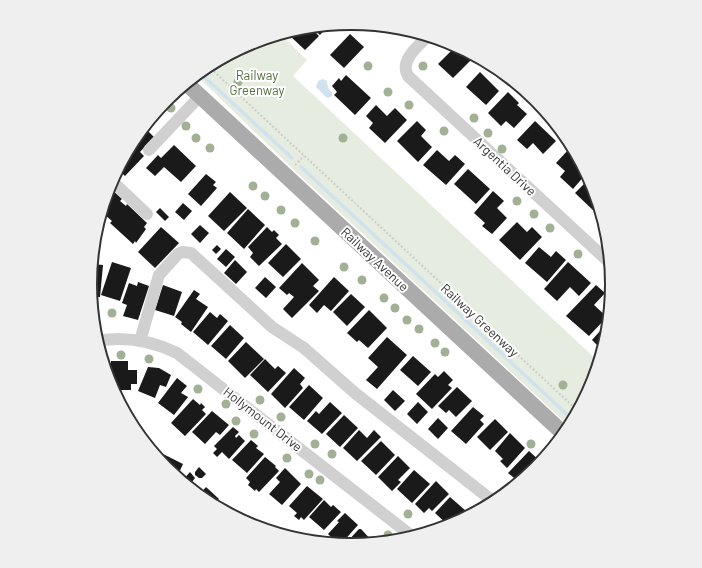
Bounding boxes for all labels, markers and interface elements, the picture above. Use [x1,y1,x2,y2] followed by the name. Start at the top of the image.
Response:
[229,67,285,98] park label: Railway Greenway
[470,133,540,199] street label: Argentia Drive
[338,224,412,294] street label: Railway Avenue
[438,280,522,360] street label: Railway Greenway
[220,383,306,455] street label: Hollymount Drive

